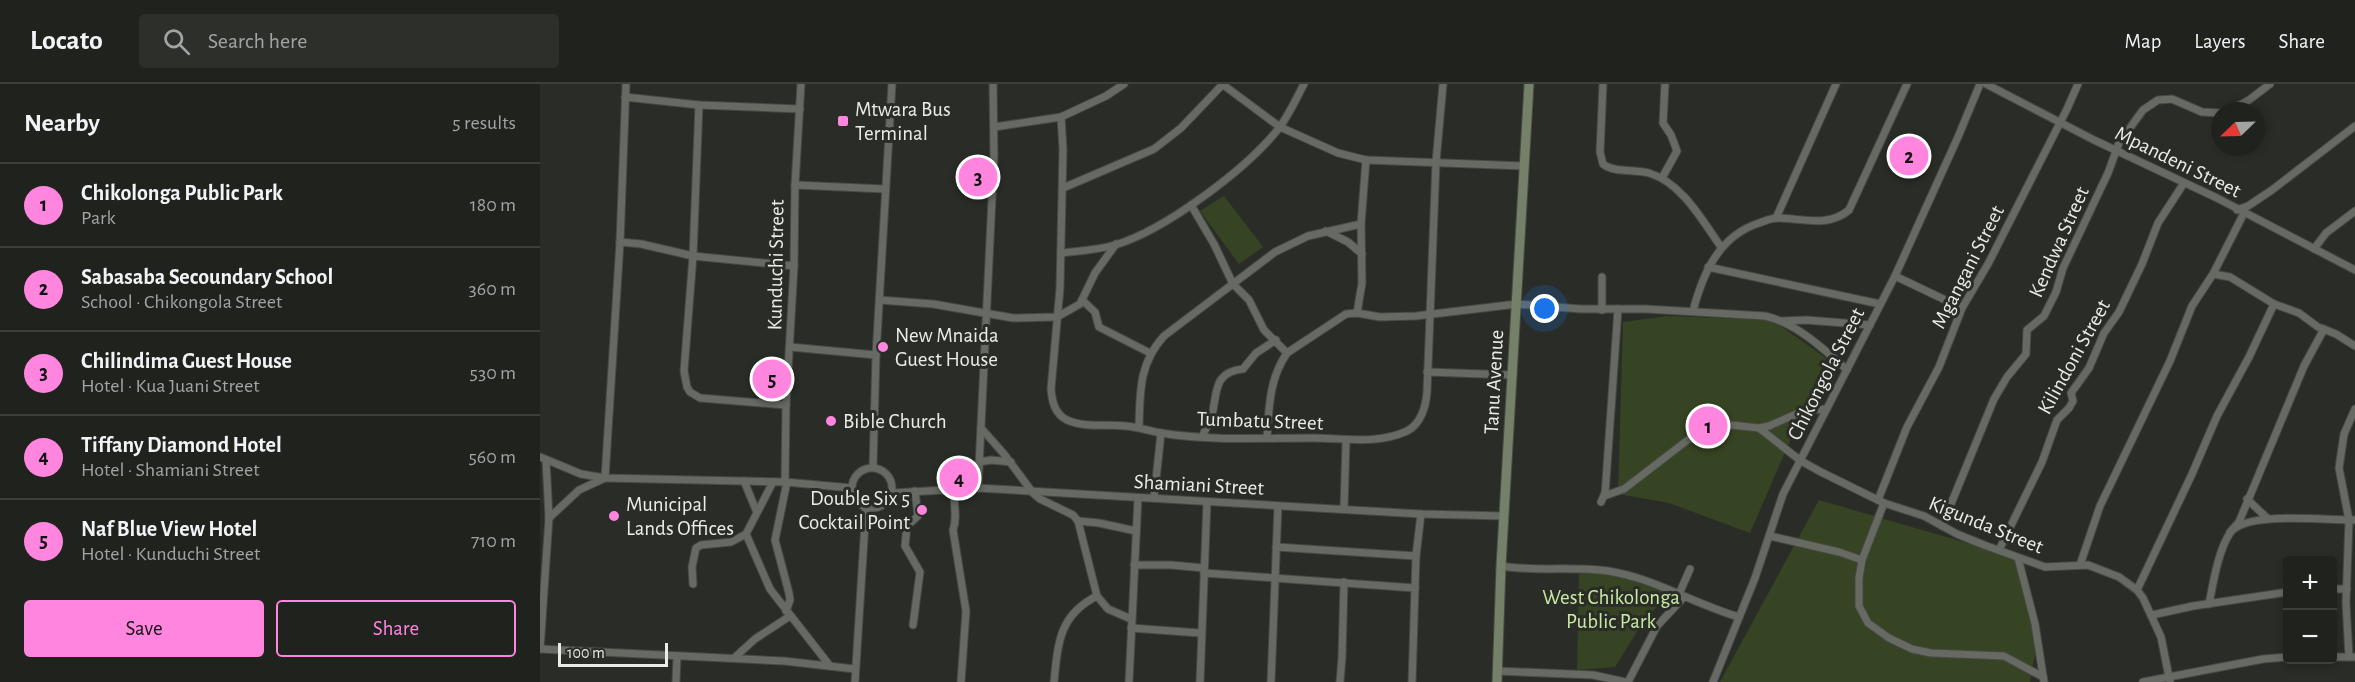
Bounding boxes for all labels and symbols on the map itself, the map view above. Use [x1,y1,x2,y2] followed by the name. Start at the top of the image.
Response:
[855,99,951,144] place label: Mtwara Bus Terminal
[2211,102,2265,156] north arrow
[836,114,850,128] marker: Mtwara Bus Terminal
[2112,123,2244,202] street label: Mpandeni Street
[1890,134,1928,178] pin: 2
[958,154,998,200] pin: 3
[2025,183,2093,301] street label: Kendwa Street
[764,199,788,331] street label: Kunduchi Street
[1928,202,2008,332] street label: Mgangani Street
[1530,294,1559,323] your location
[2034,296,2114,418] street label: Kilindoni Street
[1784,304,1868,444] street label: Chikongola Street
[895,325,999,370] place label: New Mnaida Guest House
[1481,329,1507,435] street label: Tanu Avenue
[876,340,890,354] marker: New Mnaida Guest House
[752,356,792,402] pin: 5
[1688,404,1728,448] pin: 1
[1196,408,1324,434] street label: Tumbatu Street
[843,411,947,432] place label: Bible Church
[824,414,838,428] marker: Bible Church
[940,456,978,500] pin: 4
[1133,471,1265,499] street label: Shamiani Street
[798,488,910,533] place label: Double Six 5 Cocktail Point
[1926,492,2047,558] street label: Kigunda Street
[626,494,734,539] place label: Municipal Lands Offices
[915,503,929,517] marker: Double Six 5 Cocktail Point
[607,509,621,523] marker: Municipal Lands Offices
[1542,587,1680,632] park label: West Chikolonga Public Park
[558,640,668,668] scale bar

